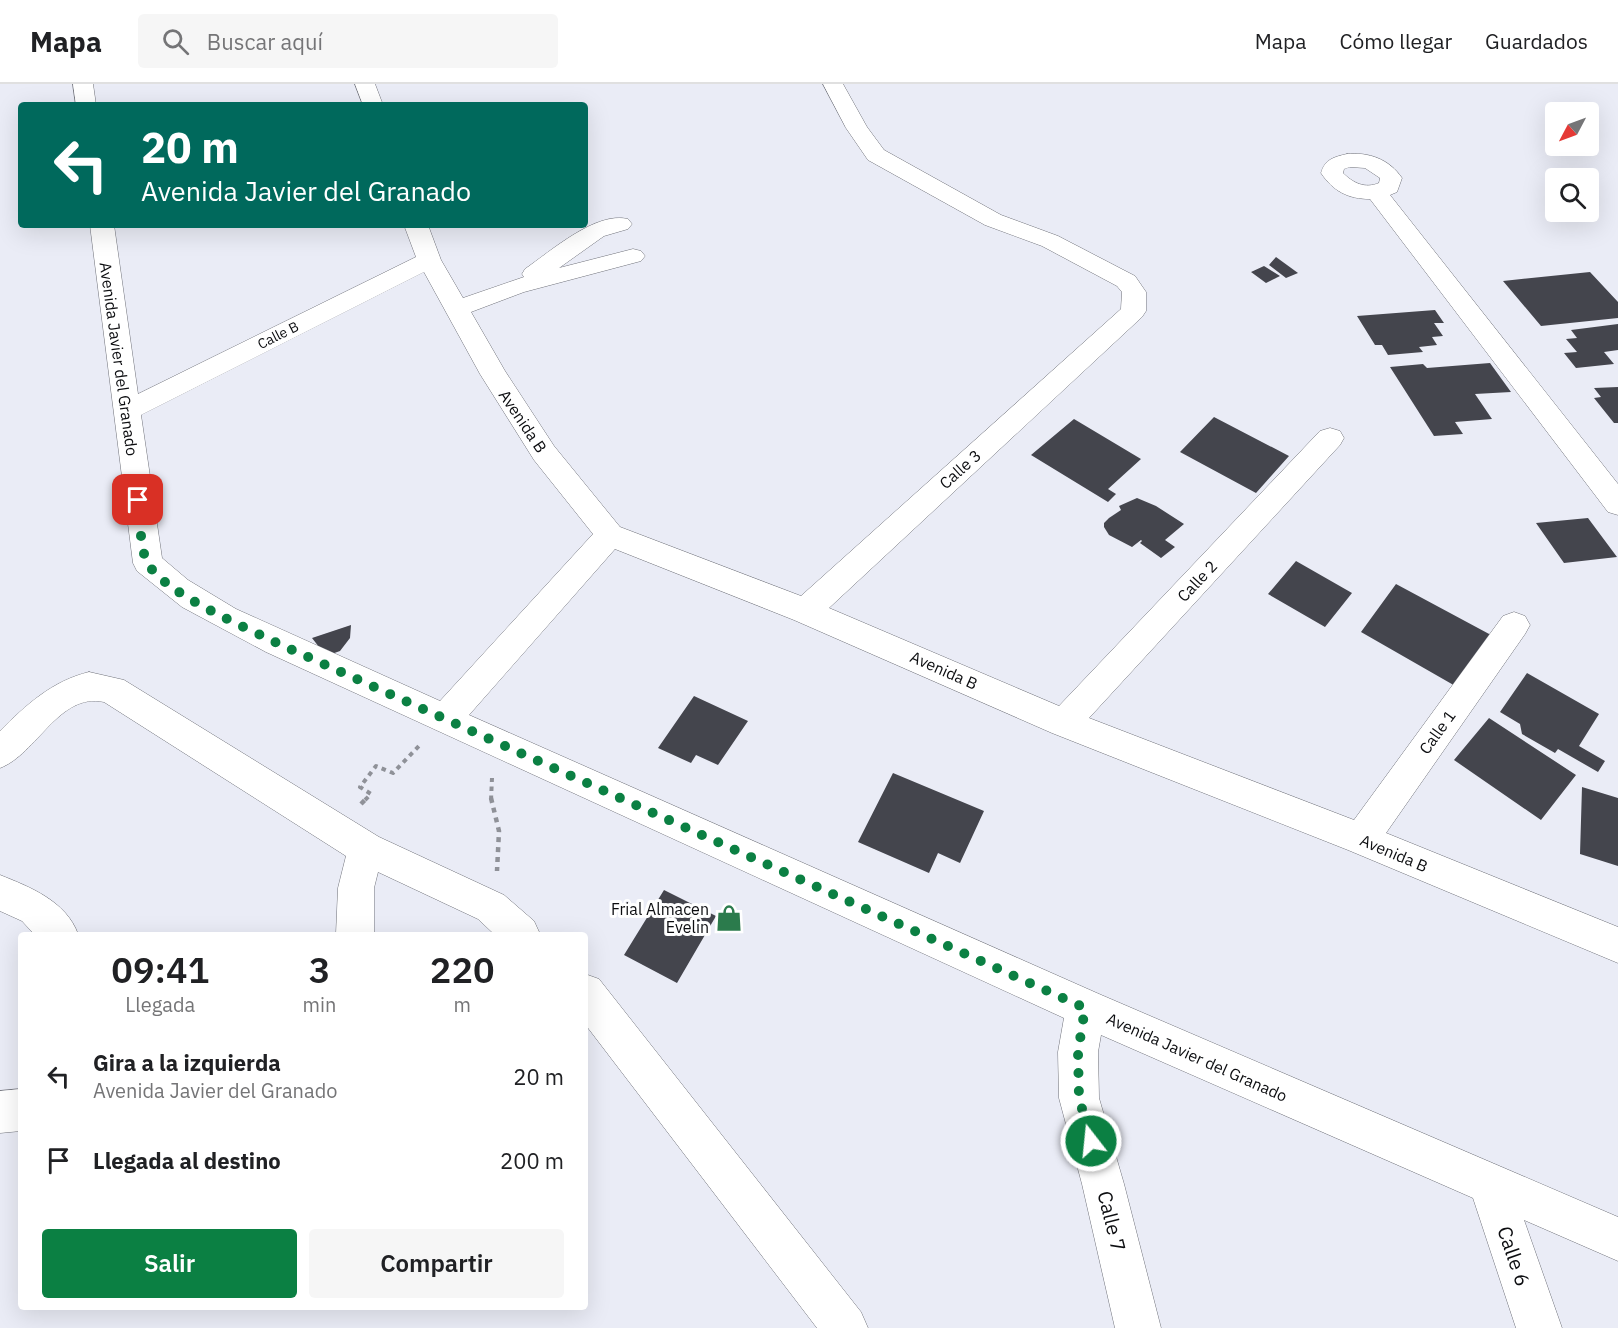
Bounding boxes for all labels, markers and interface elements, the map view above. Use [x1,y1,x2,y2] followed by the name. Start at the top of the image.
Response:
[138,14,558,68] search box
[30,23,102,60] text: Mapa
[159,25,192,58] icon: search
[207,27,323,56] text: Buscar aquí
[1255,27,1306,55] text: Mapa
[1339,27,1452,55] text: Cómo llegar
[1485,27,1588,55] text: Guardados
[1545,102,1599,156] north arrow
[1545,102,1599,222] map controls
[141,120,239,175] text: 20 m
[42,126,120,204] icon: left
[1545,168,1599,222] button: search
[141,173,471,208] text: Avenida Javier del Granado
[95,261,143,457] street label: Avenida Javier del Granado
[254,317,302,353] street label: Calle B
[495,386,551,456] street label: Avenida B
[935,445,985,493] street label: Calle 3
[112,474,163,525] pin
[121,483,154,516] icon: arrive
[1173,556,1221,606] street label: Calle 2
[907,646,981,694] street label: Avenida B
[1414,706,1460,758] street label: Calle 1
[1357,830,1431,876] street label: Avenida B
[611,899,709,937] place label: Frial Almacen Evelin
[714,903,744,933] shop icon: Frial Almacen Evelin
[111,946,209,993] text: 09:41
[309,946,330,993] text: 3
[430,946,495,993] text: 220
[125,991,195,1018] text: Llegada
[303,991,336,1018] text: min
[453,991,471,1018] text: m
[1104,1008,1290,1106] street label: Avenida Javier del Granado
[93,1048,281,1077] text: Gira a la izquierda
[42,1060,75,1093] icon: left
[513,1062,564,1091] text: 20 m
[93,1077,337,1104] text: Avenida Javier del Granado
[1059,1109,1123,1173] position arrow
[42,1144,75,1177] icon: arrive
[93,1146,281,1175] text: Llegada al destino
[500,1146,564,1175] text: 200 m
[1091,1188,1133,1254] street label: Calle 7
[1491,1222,1537,1290] street label: Calle 6
[42,1229,297,1298] button: Salir
[309,1229,564,1298] button: Compartir

